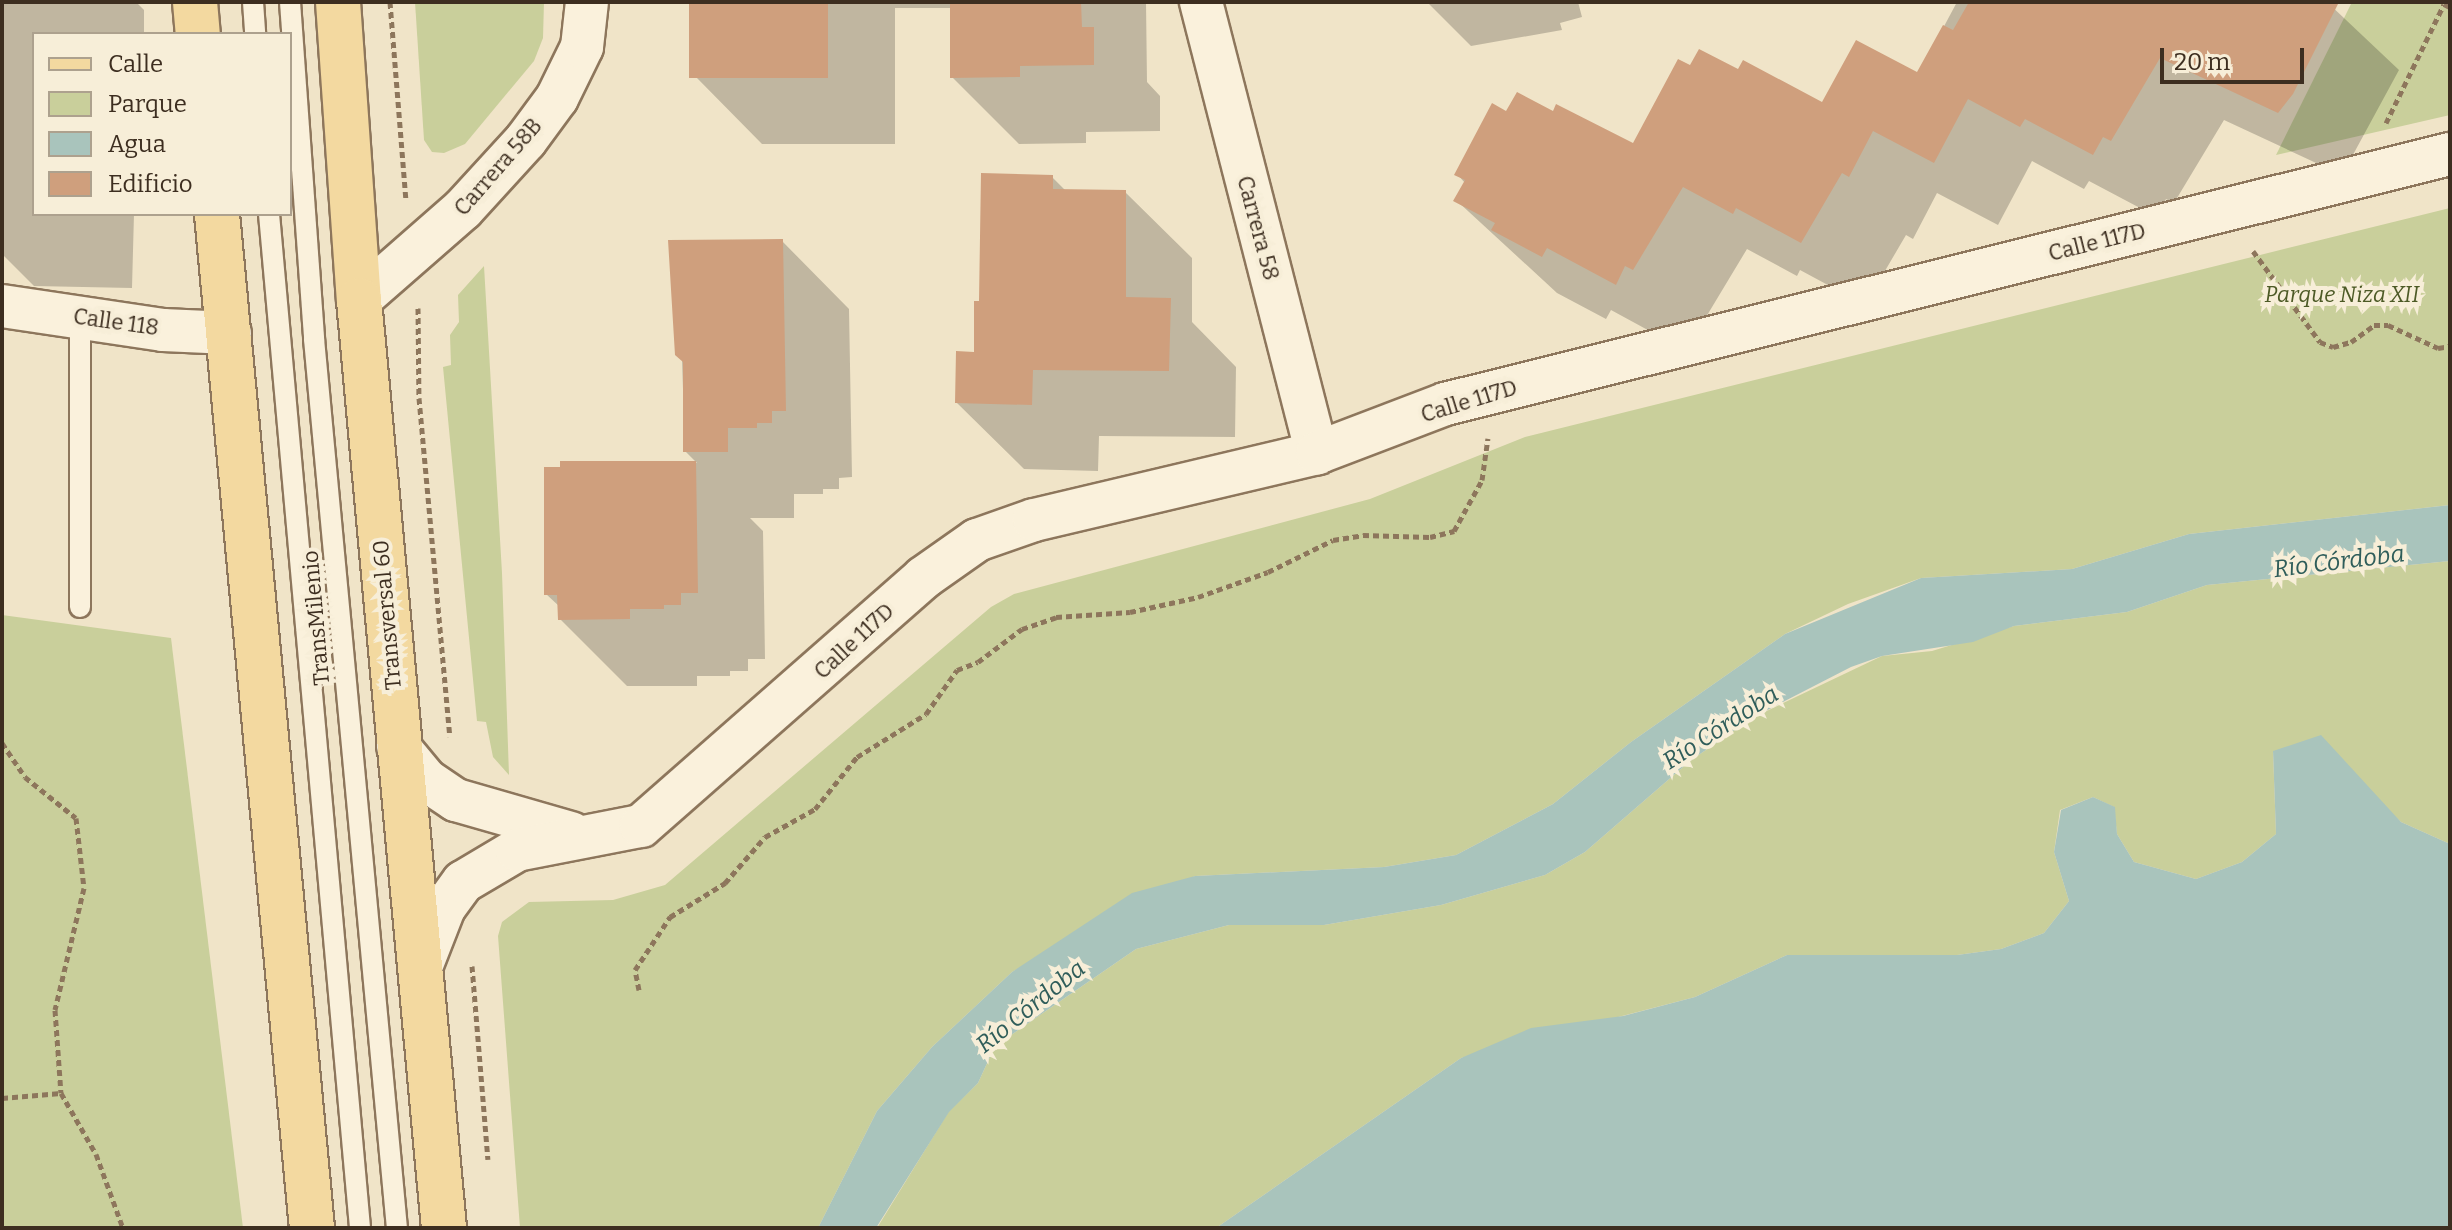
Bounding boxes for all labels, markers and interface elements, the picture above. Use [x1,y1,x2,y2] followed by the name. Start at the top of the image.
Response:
[32,32,292,216] legend
[2164,32,2308,82] scale bar
[2174,48,2230,76] text: 20 m
[108,50,163,78] text: Calle
[108,90,187,118] text: Parque
[449,113,547,221] street label: Carrera 58B
[108,130,166,158] text: Agua
[108,170,193,198] text: Edificio
[1231,173,1285,283] street label: Carrera 58
[2046,217,2148,267] street label: Calle 117D
[2265,282,2419,308] park label: Parque Niza XII
[72,303,160,341] street label: Calle 118
[1418,374,1520,428] street label: Calle 117D
[367,539,407,691] street label: Transversal 60
[2272,540,2406,584] water label: Río Córdoba
[297,549,335,687] street label: TransMilenio
[809,597,899,685] street label: Calle 117D
[1658,680,1784,776] water label: Río Córdoba
[971,954,1091,1060] water label: Río Córdoba

